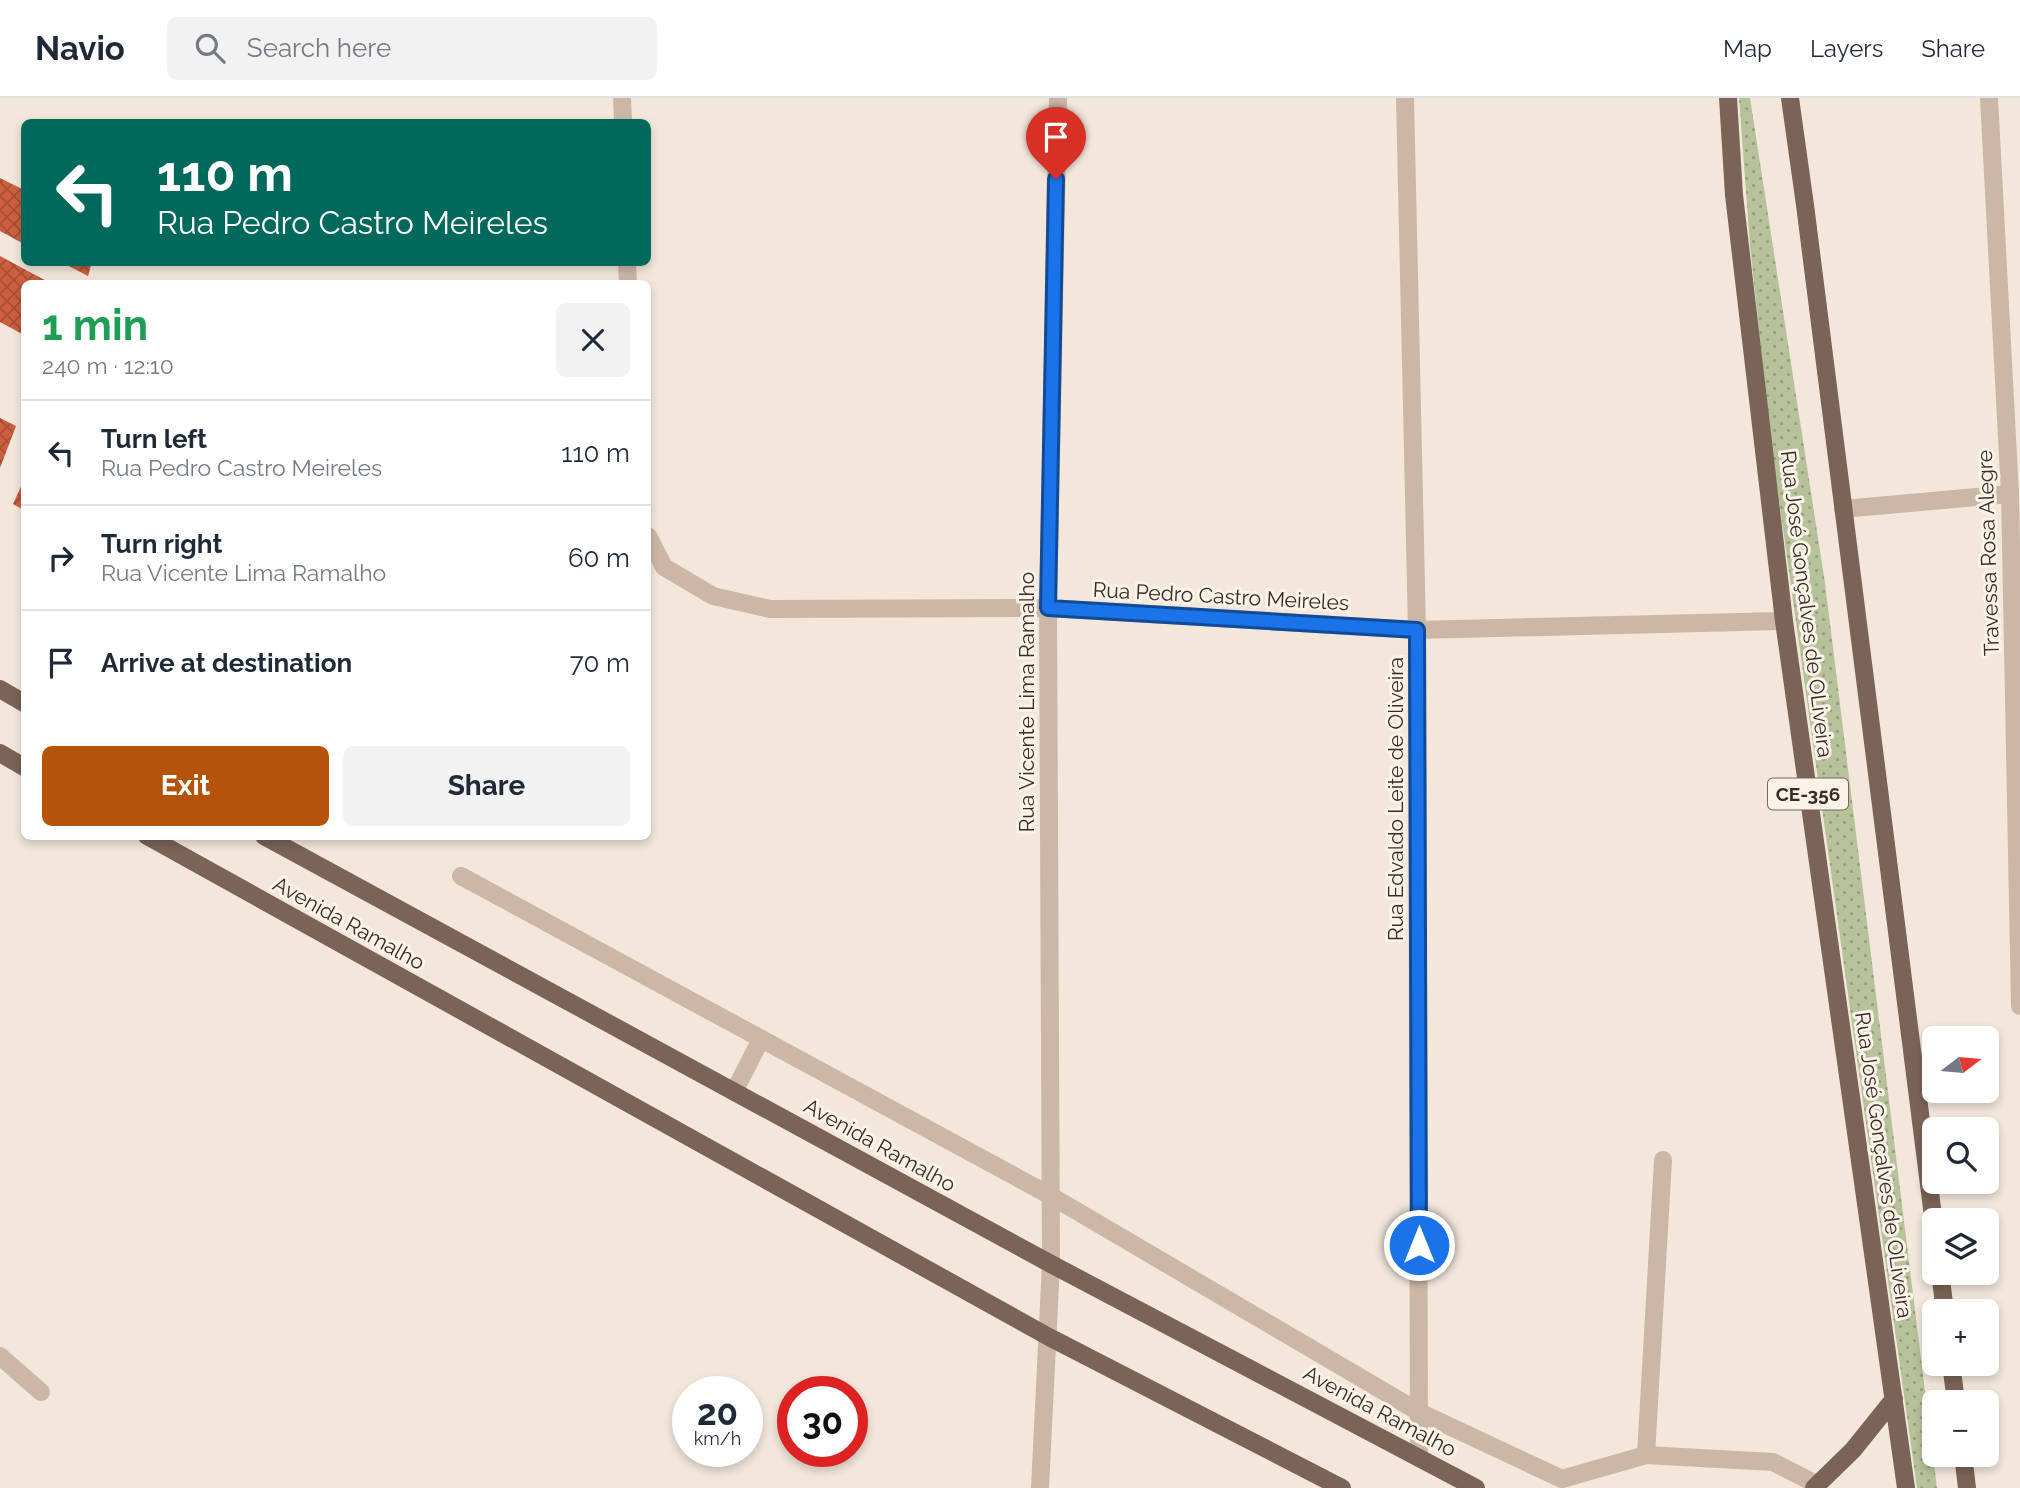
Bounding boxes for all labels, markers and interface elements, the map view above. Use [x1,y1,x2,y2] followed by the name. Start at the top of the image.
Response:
[167,17,657,80] search box
[35,29,125,68] text: Navio
[191,29,229,67] icon: search
[247,33,391,63] text: Search here
[1723,34,1772,63] text: Map
[1810,34,1883,63] text: Layers
[1921,34,1985,63] text: Share
[1026,107,1086,179] pin
[1037,118,1075,156] icon: arrive
[157,145,293,202] text: 110 m
[42,147,133,238] icon: left
[157,204,548,241] text: Rua Pedro Castro Meireles
[42,301,148,350] text: 1 min
[556,303,630,377] button: close
[42,352,174,379] text: 240 m · 12:10
[101,424,207,454] text: Turn left
[42,434,80,472] icon: left
[561,438,630,468] text: 110 m
[1776,449,1838,759] street label: Rua José Gonçalves de OLiveira
[1972,449,2004,657] street label: Travessa Rosa Alegre
[101,454,382,481] text: Rua Pedro Castro Meireles
[101,529,222,559] text: Turn right
[42,539,80,577] icon: right
[568,543,630,573] text: 60 m
[101,559,386,586] text: Rua Vicente Lima Ramalho
[1014,572,1039,832] street label: Rua Vicente Lima Ramalho
[1092,577,1350,615] street label: Rua Pedro Castro Meireles
[42,644,80,682] icon: arrive
[101,648,352,678] text: Arrive at destination
[570,648,630,678] text: 70 m
[1383,657,1408,941] street label: Rua Edvaldo Leite de Oliveira
[42,746,329,826] button: Exit
[343,746,630,826] button: Share
[1768,778,1848,810] road number: CE-356
[269,871,429,975] street label: Avenida Ramalho
[1850,1010,1918,1320] street label: Rua José Gonçalves de OLiveira
[1922,1026,1998,1102] north arrow
[1922,1026,1999,1467] map controls
[800,1093,960,1197] street label: Avenida Ramalho
[1922,1117,1999,1194] button: search
[1382,1208,1456,1282] position arrow
[1922,1208,1999,1285] button: layers
[1922,1299,1999,1376] button: +
[1299,1360,1461,1462] street label: Avenida Ramalho
[777,1376,868,1467] speed limit sign: 30
[1922,1390,1999,1467] button: −
[697,1392,738,1433] text: 20
[694,1428,741,1449] text: km/h

